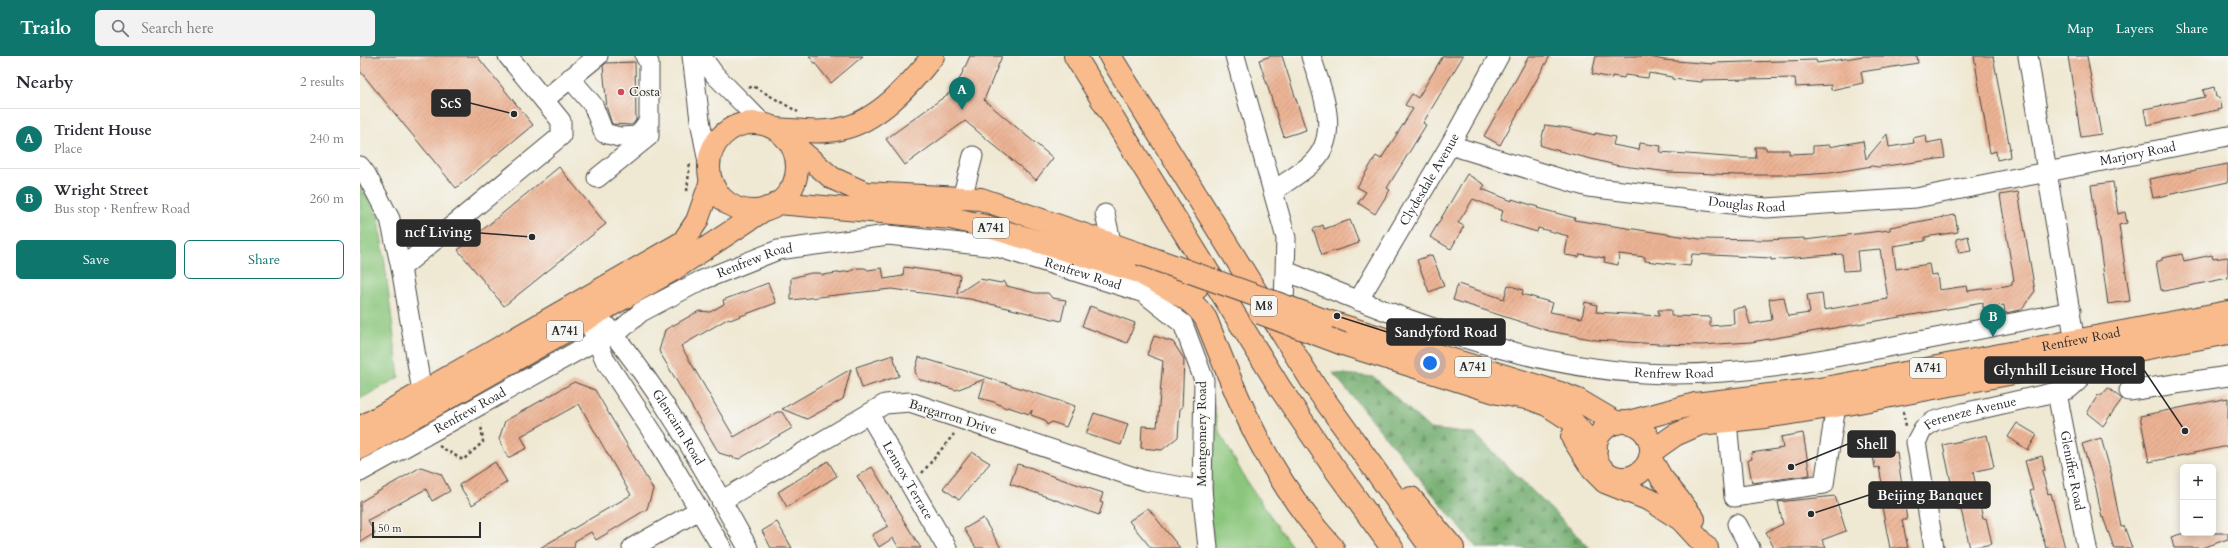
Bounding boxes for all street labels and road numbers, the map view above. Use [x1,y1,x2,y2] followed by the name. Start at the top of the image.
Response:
[1395,130,1464,229] street label: Clydesdale Avenue
[2098,138,2177,170] street label: Marjory Road
[1707,192,1786,217] street label: Douglas Road
[973,218,1009,238] road number: A741
[714,239,794,282] street label: Renfrew Road
[1042,253,1124,294] street label: Renfrew Road
[1251,296,1277,316] road number: M8
[547,321,583,341] road number: A741
[2040,323,2122,356] street label: Renfrew Road
[1455,357,1491,377] road number: A741
[1910,358,1946,378] road number: A741
[1634,363,1714,383] street label: Renfrew Road
[1193,381,1211,487] street label: Montgomery Road
[431,383,509,438] street label: Renfrew Road
[647,386,708,469] street label: Glencairn Road
[1920,392,2018,434] street label: Fereneze Avenue
[907,395,999,439] street label: Bargarron Drive
[2055,429,2089,512] street label: Gleniffer Road
[878,438,938,523] street label: Lennox Terrace

